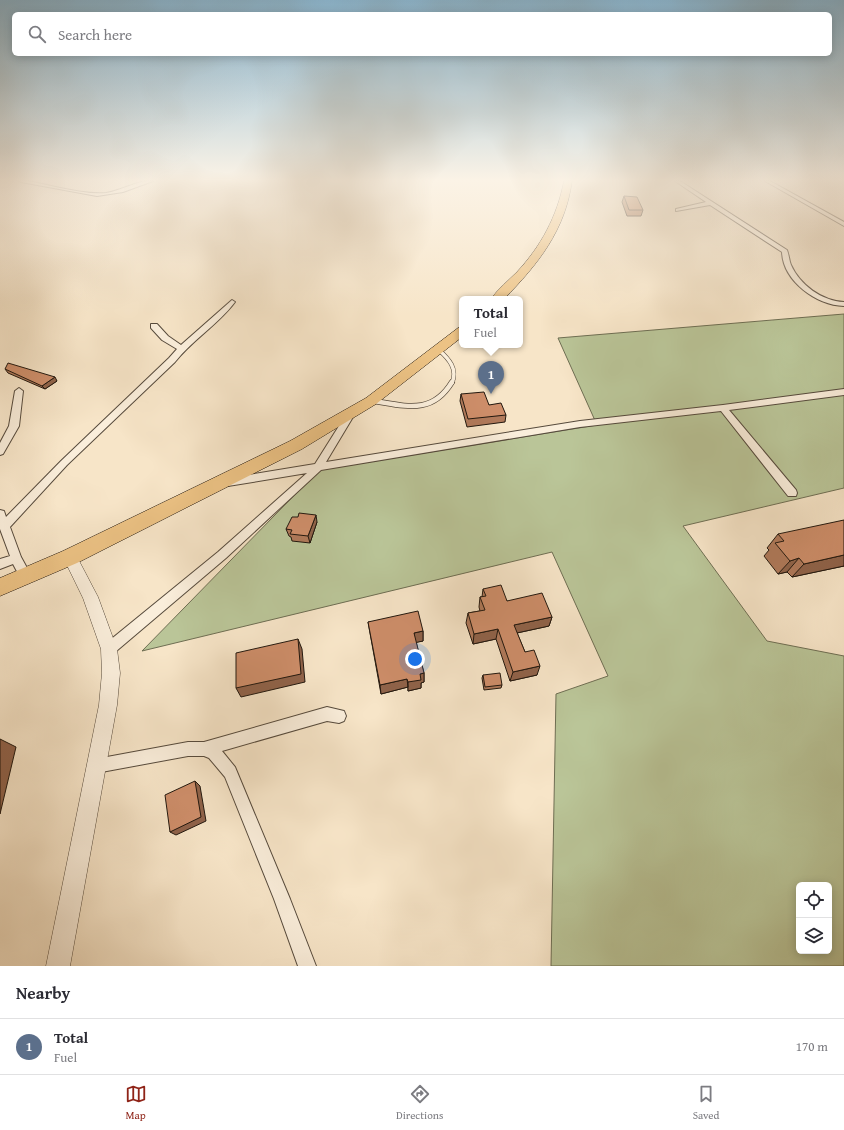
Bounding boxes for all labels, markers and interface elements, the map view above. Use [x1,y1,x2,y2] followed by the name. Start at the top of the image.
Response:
[12,12,832,56] search box
[26,23,48,45] icon: search
[58,24,132,45] text: Search here
[459,296,523,348] popup
[474,302,508,323] text: Total
[474,323,497,342] text: Fuel
[478,361,504,394] pin: 1
[405,649,425,669] your location
[796,882,832,954] map controls
[796,882,832,918] button: locate
[796,918,832,954] button: layers
[16,980,70,1005] text: Nearby
[54,1027,88,1048] text: Total
[26,1037,32,1056] text: 1
[796,1037,828,1056] text: 170 m
[54,1048,77,1067] text: Fuel
[125,1083,147,1123] tab: Map
[396,1083,443,1123] tab: Directions
[693,1083,719,1123] tab: Saved

